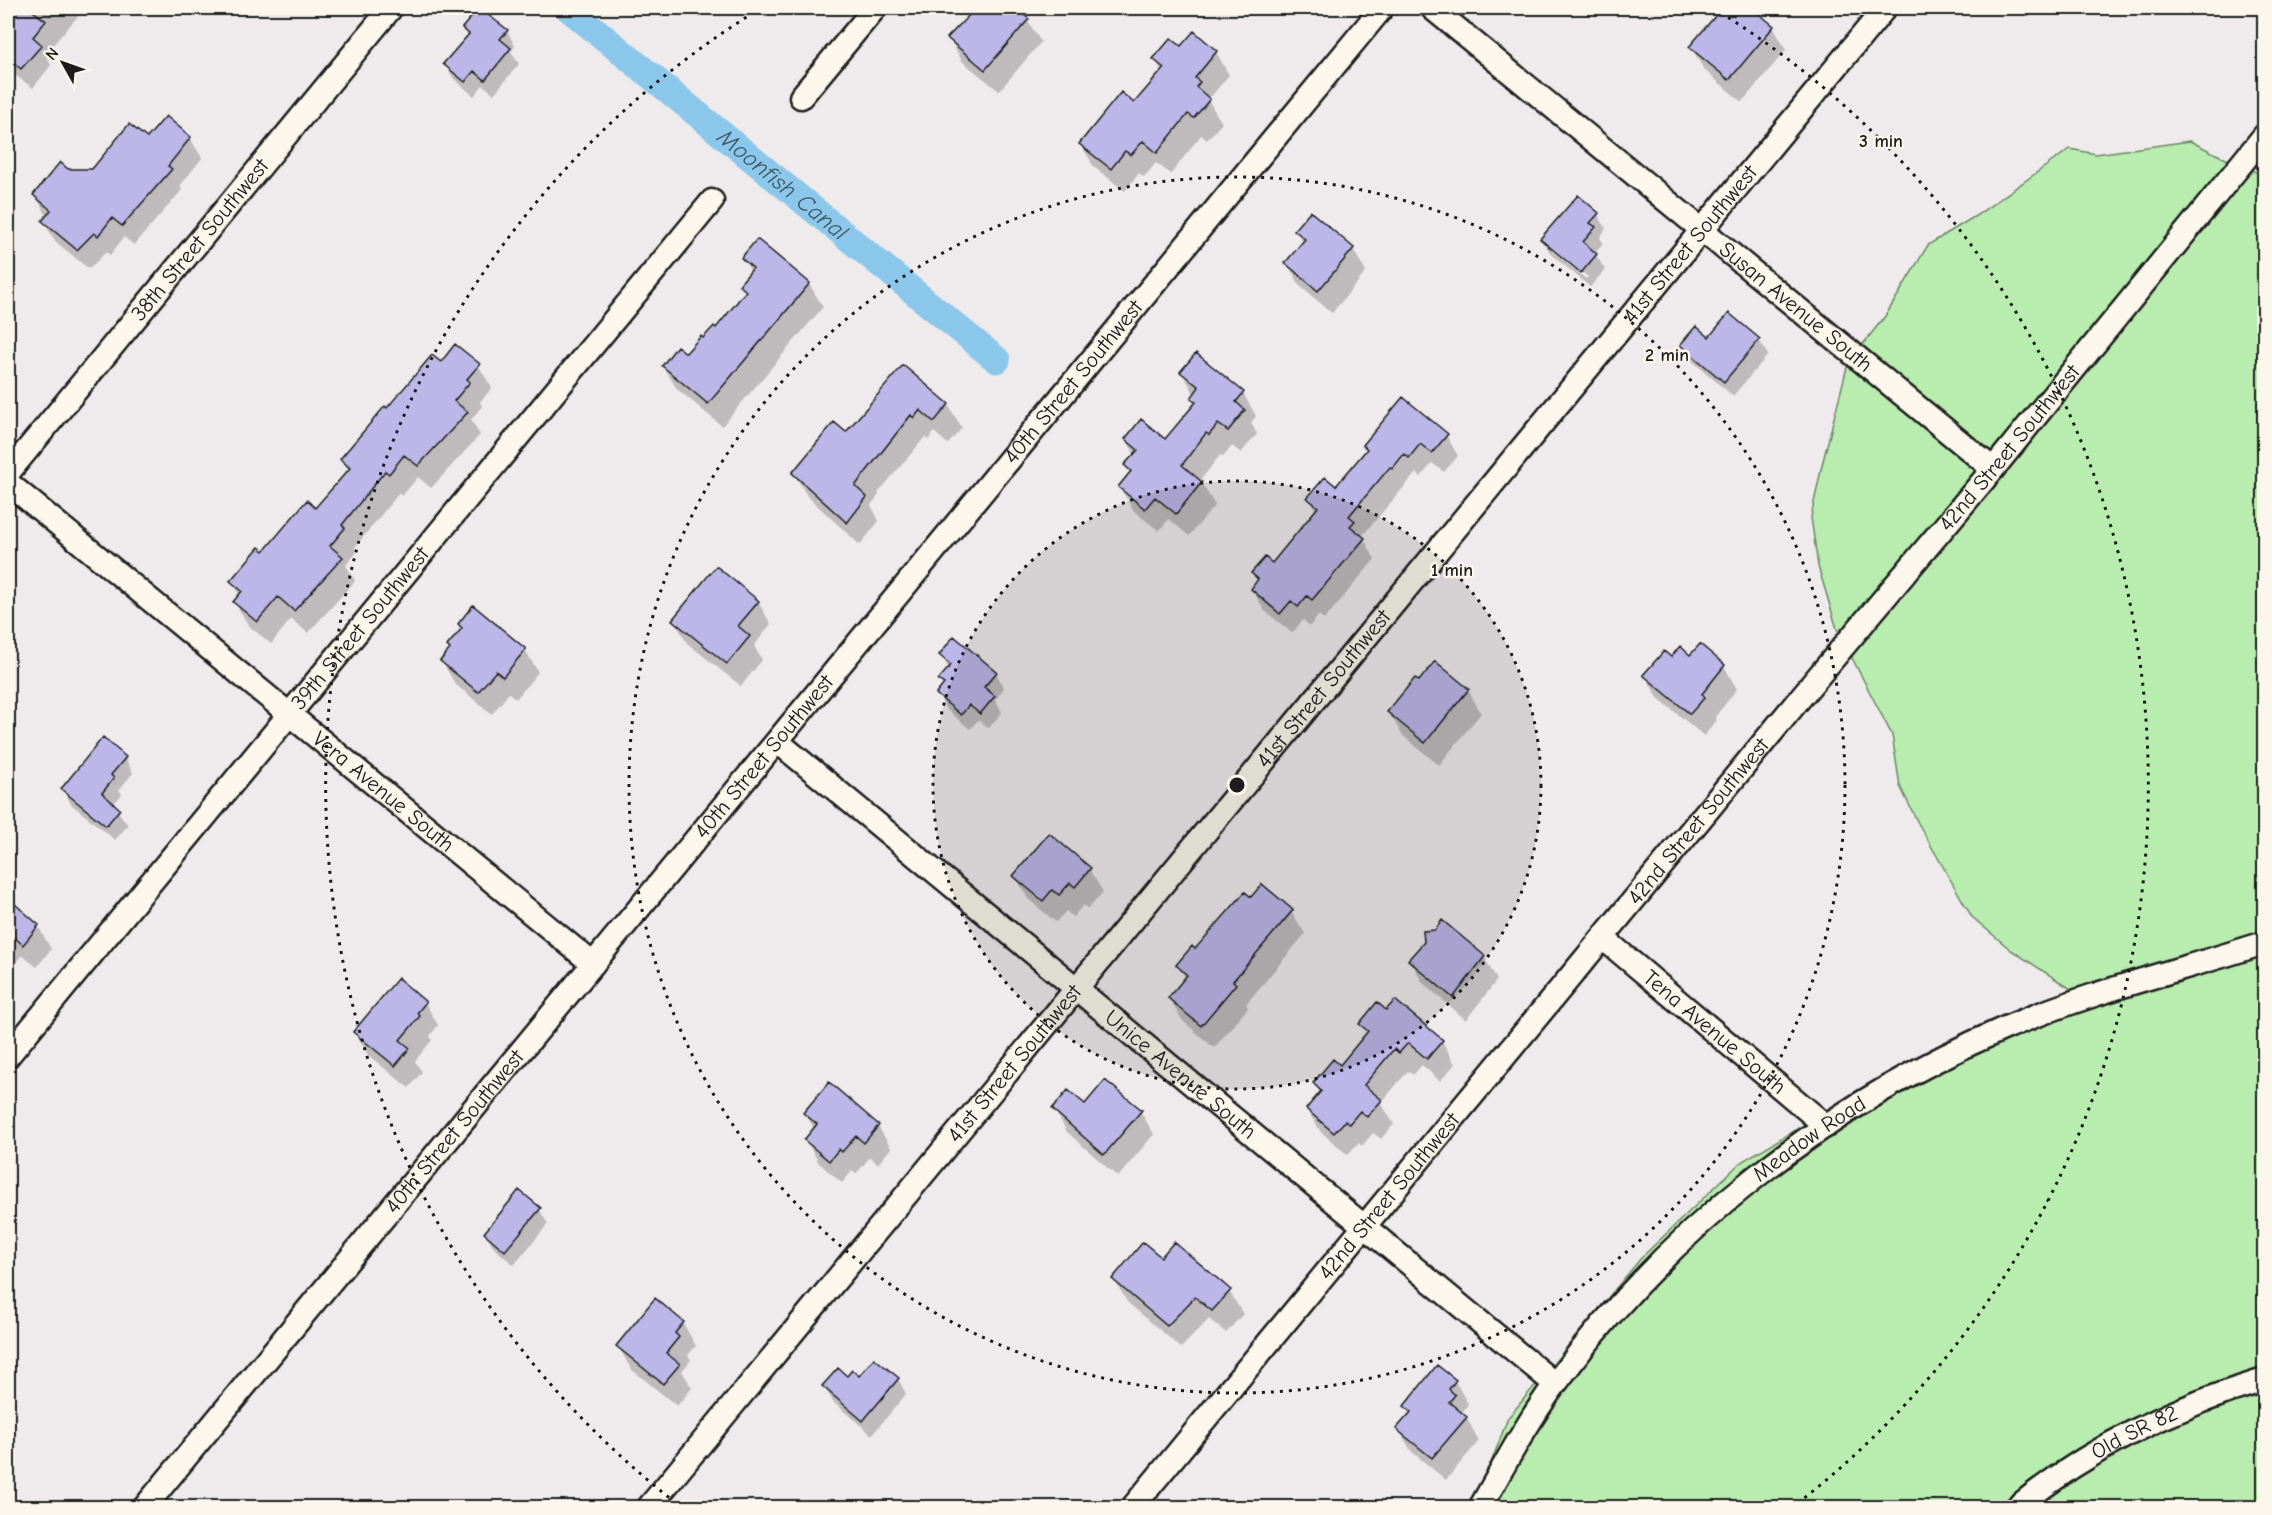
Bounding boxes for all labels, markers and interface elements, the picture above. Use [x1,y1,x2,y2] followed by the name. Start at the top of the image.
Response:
[33,33,93,93] north arrow
[42,44,63,64] text: N
[711,122,854,246] water label: Moonfish Canal
[1859,131,1903,152] text: 3 min
[125,153,275,326] street label: 38th Street Southwest
[1617,159,1763,329] street label: 41st Street Southwest
[1714,236,1878,378] street label: Susan Avenue South
[998,294,1149,469] street label: 40th Street Southwest
[1645,345,1689,366] text: 2 min
[1933,359,2086,537] street label: 42nd Street Southwest
[286,541,435,715] street label: 39th Street Southwest
[1431,560,1473,581] text: 1 min
[1251,604,1397,773] street label: 41st Street Southwest
[689,669,840,844] street label: 40th Street Southwest
[307,726,460,858] street label: Vera Avenue South
[1622,732,1775,910] street label: 42nd Street Southwest
[1227,775,1247,795] centre of rings
[1638,964,1792,1100] street label: Tena Avenue South
[942,979,1088,1148] street label: 41st Street Southwest
[1099,1004,1262,1145] street label: Unice Avenue South
[380,1044,530,1219] street label: 40th Street Southwest
[1748,1090,1871,1187] street label: Meadow Road
[1313,1107,1466,1285] street label: 42nd Street Southwest
[2087,1400,2182,1465] street label: Old SR 82

